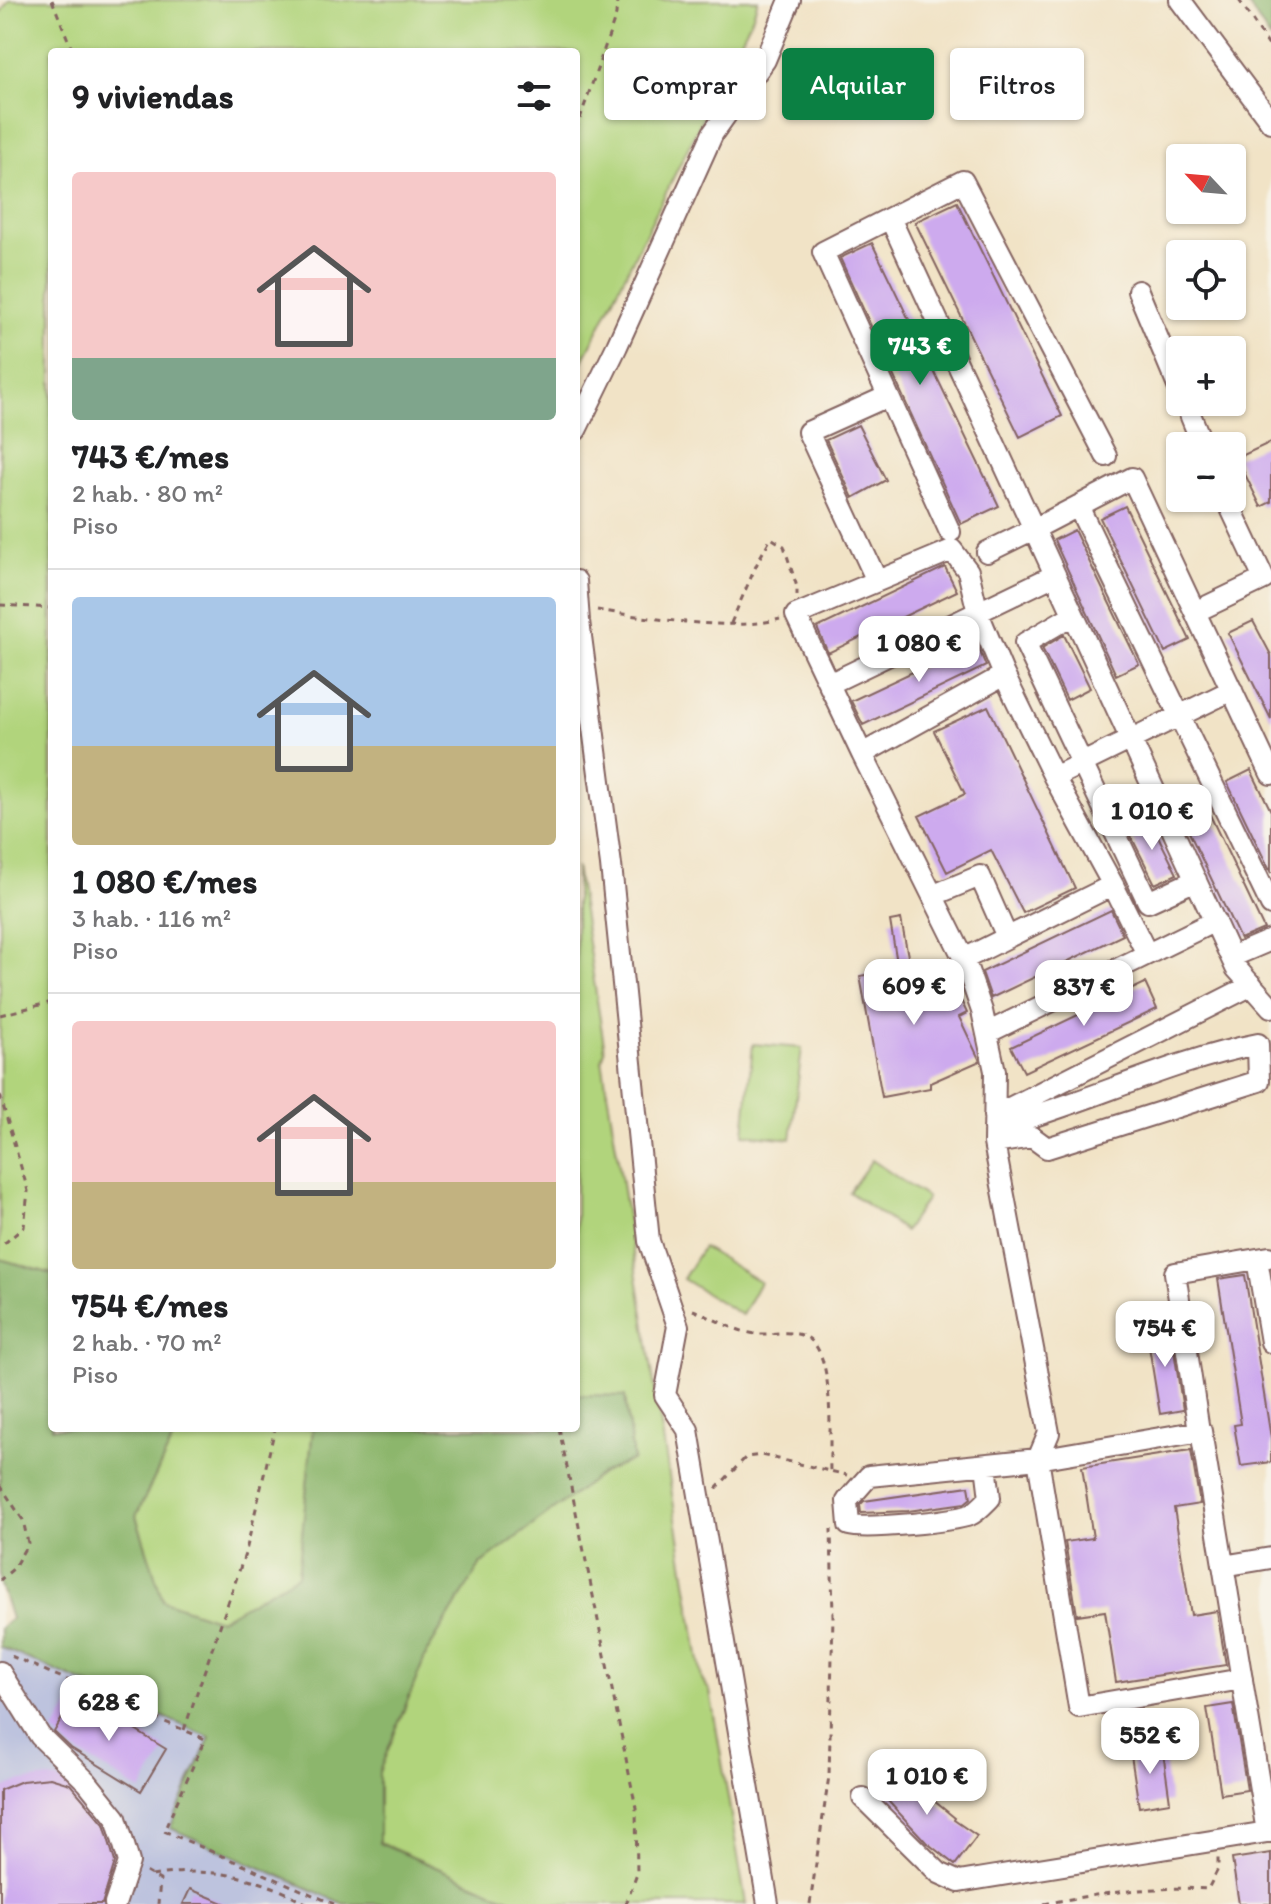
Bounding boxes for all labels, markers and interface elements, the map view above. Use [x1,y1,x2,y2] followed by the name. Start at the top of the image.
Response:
[604,48,766,120] chip: Comprar
[782,48,934,120] chip: Alquilar
[950,48,1084,120] chip: Filtros
[512,74,556,118] icon: filters
[72,76,234,117] text: 9 viviendas
[1166,144,1246,224] north arrow
[1166,144,1246,512] map controls
[242,224,386,368] icon: home
[1166,240,1246,320] button: locate
[864,319,976,387] pin: 743 €
[888,329,952,361] text: 743 €
[1166,336,1246,416] button: +
[1166,432,1246,512] button: −
[72,436,229,477] text: 743 €/mes
[72,477,223,509] text: 2 hab. · 80 m²
[72,509,118,541] text: Piso
[845,616,993,684] pin: 1 080 €
[877,626,961,658] text: 1 080 €
[242,649,386,793] icon: home
[1078,784,1226,852] pin: 1 010 €
[1111,794,1193,826] text: 1 010 €
[72,861,257,902] text: 1 080 €/mes
[72,902,231,934] text: 3 hab. · 116 m²
[72,934,118,966] text: Piso
[858,959,970,1027] pin: 609 €
[1028,960,1140,1028] pin: 837 €
[882,969,946,1001] text: 609 €
[1053,970,1115,1002] text: 837 €
[242,1073,386,1217] icon: home
[72,1285,228,1326] text: 754 €/mes
[1109,1301,1221,1369] pin: 754 €
[1134,1311,1196,1343] text: 754 €
[72,1326,222,1358] text: 2 hab. · 70 m²
[72,1358,118,1390] text: Piso
[53,1675,165,1743] pin: 628 €
[78,1685,140,1717] text: 628 €
[1094,1708,1206,1776] pin: 552 €
[1119,1718,1181,1750] text: 552 €
[853,1749,1001,1817] pin: 1 010 €
[886,1759,968,1791] text: 1 010 €

